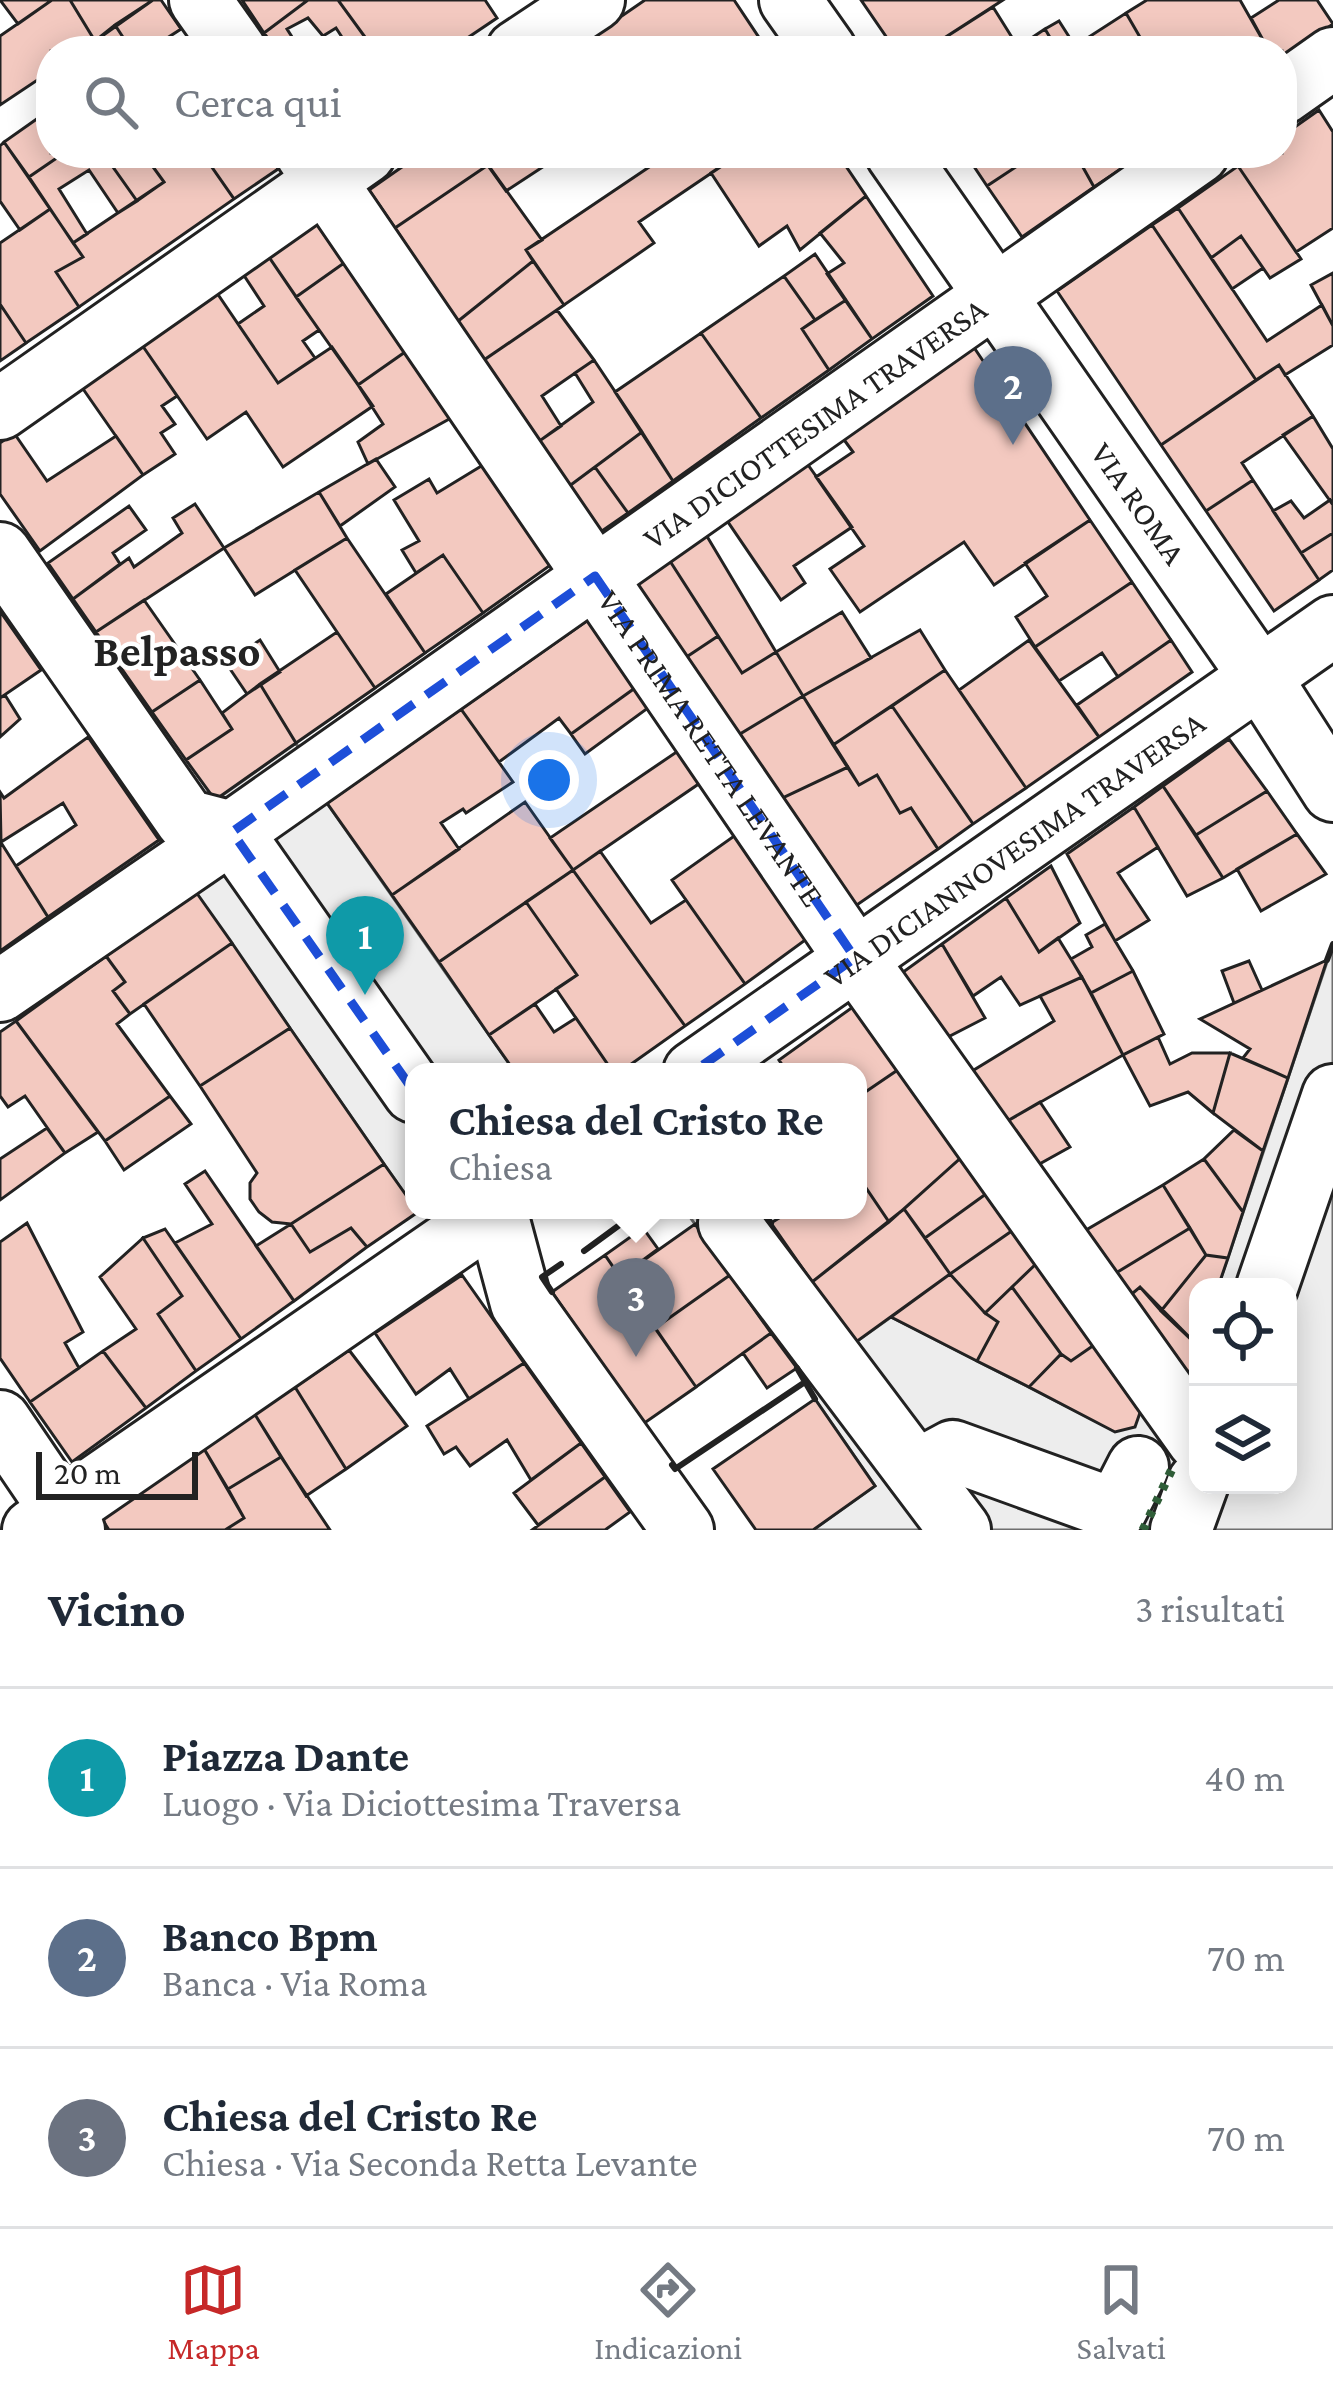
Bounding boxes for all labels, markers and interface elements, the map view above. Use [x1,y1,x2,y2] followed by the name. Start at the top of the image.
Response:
[36,36,1297,168] search box
[78,69,144,135] icon: search
[174,77,342,127] text: Cerca qui
[636,290,994,556] street label: VIA DICIOTTESIMA TRAVERSA
[974,346,1052,445] pin: 2
[1083,435,1194,571] street label: VIA ROMA
[590,583,832,913] street label: VIA PRIMA RETTA LEVANTE
[93,626,261,676] district label: Belpasso
[817,703,1212,995] street label: VIA DICIANNOVESIMA TRAVERSA
[519,750,579,810] your location
[326,896,404,995] pin: 1
[405,1063,867,1219] popup
[448,1095,824,1145] text: Chiesa del Cristo Re
[448,1145,553,1188] text: Chiesa
[597,1258,675,1357] pin: 3
[1189,1278,1297,1494] map controls
[1189,1278,1297,1386] button: locate
[1189,1386,1297,1494] button: layers
[36,1446,198,1499] scale bar
[54,1454,121,1491] text: 20 m
[48,1580,186,1637] text: Vicino
[1135,1587,1285,1630] text: 3 risultati
[162,1731,409,1781] text: Piazza Dante
[80,1756,94,1799] text: 1
[1204,1756,1285,1799] text: 40 m
[162,1781,681,1824] text: Luogo · Via Diciottesima Traversa
[162,1911,378,1961] text: Banco Bpm
[77,1936,97,1979] text: 2
[1207,1936,1285,1979] text: 70 m
[162,1961,428,2004] text: Banca · Via Roma
[162,2091,537,2141] text: Chiesa del Cristo Re
[77,2116,97,2159] text: 3
[1207,2116,1285,2159] text: 70 m
[162,2141,698,2184] text: Chiesa · Via Seconda Retta Levante
[167,2257,260,2366] tab: Mappa
[594,2257,742,2366] tab: Indicazioni
[1077,2257,1166,2366] tab: Salvati

